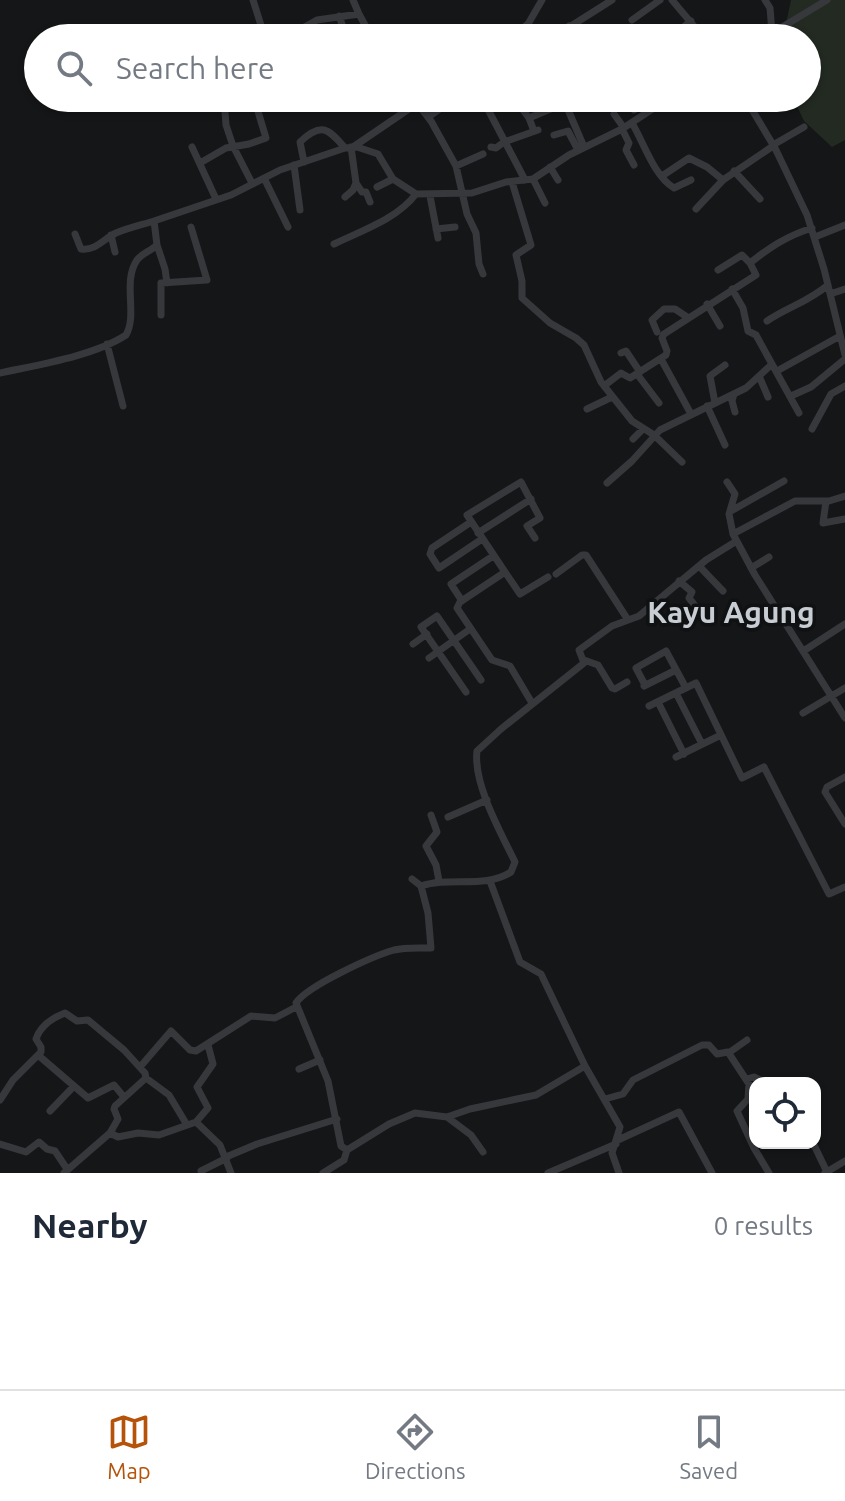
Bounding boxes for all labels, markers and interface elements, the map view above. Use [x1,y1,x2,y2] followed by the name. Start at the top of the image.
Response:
[24,24,821,112] search box
[52,46,96,90] icon: search
[116,51,275,85] text: Search here
[647,595,815,629] district label: Kayu Agung
[749,1077,821,1149] map controls
[749,1077,821,1149] button: locate
[32,1206,147,1244] text: Nearby
[714,1211,813,1240] text: 0 results
[107,1410,151,1483] tab: Map
[365,1410,466,1483] tab: Directions
[679,1410,738,1483] tab: Saved

